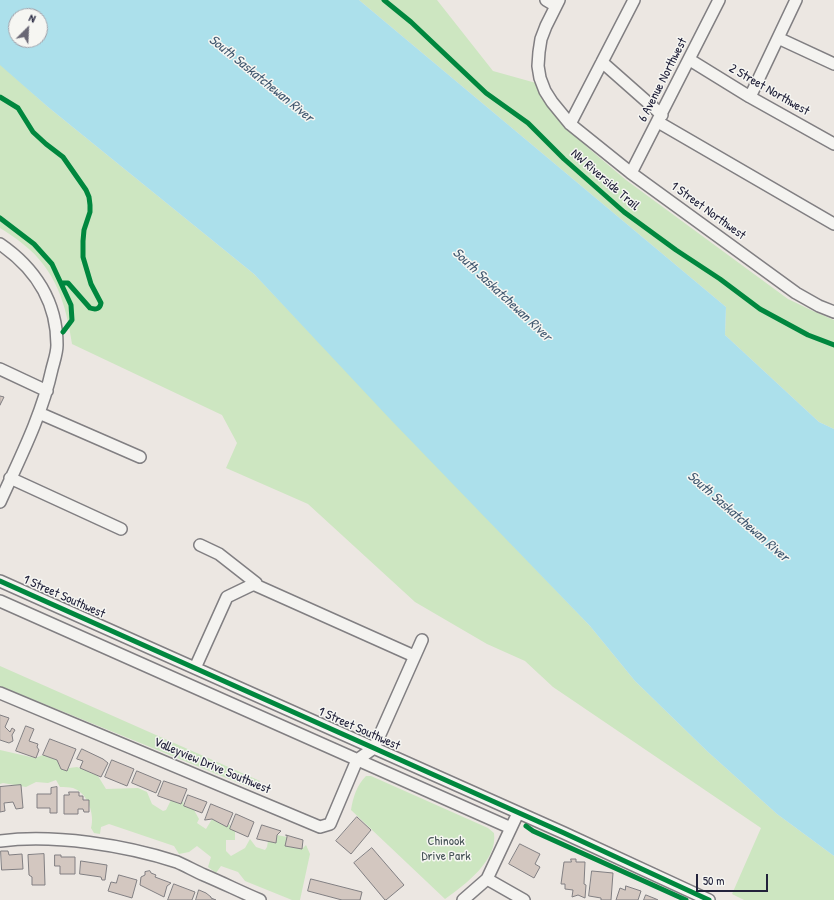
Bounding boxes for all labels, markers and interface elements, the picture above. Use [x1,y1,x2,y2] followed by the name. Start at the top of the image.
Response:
[8,8,48,48] north arrow
[27,10,38,26] text: N
[205,32,317,126] water label: South Saskatchewan River
[635,36,691,124] street label: 6 Avenue Northwest
[726,61,812,119] street label: 2 Street Northwest
[568,146,642,214] street label: NW Riverside Trail
[668,179,748,243] street label: 1 Street Northwest
[449,245,555,345] water label: South Saskatchewan River
[684,468,792,566] water label: South Saskatchewan River
[21,572,107,622] street label: 1 Street Southwest
[316,704,402,754] street label: 1 Street Southwest
[151,734,273,798] street label: Valleyview Drive Southwest
[421,834,471,865] park label: Chinook Drive Park
[698,866,770,892] scale bar
[703,872,724,889] text: 50 m

